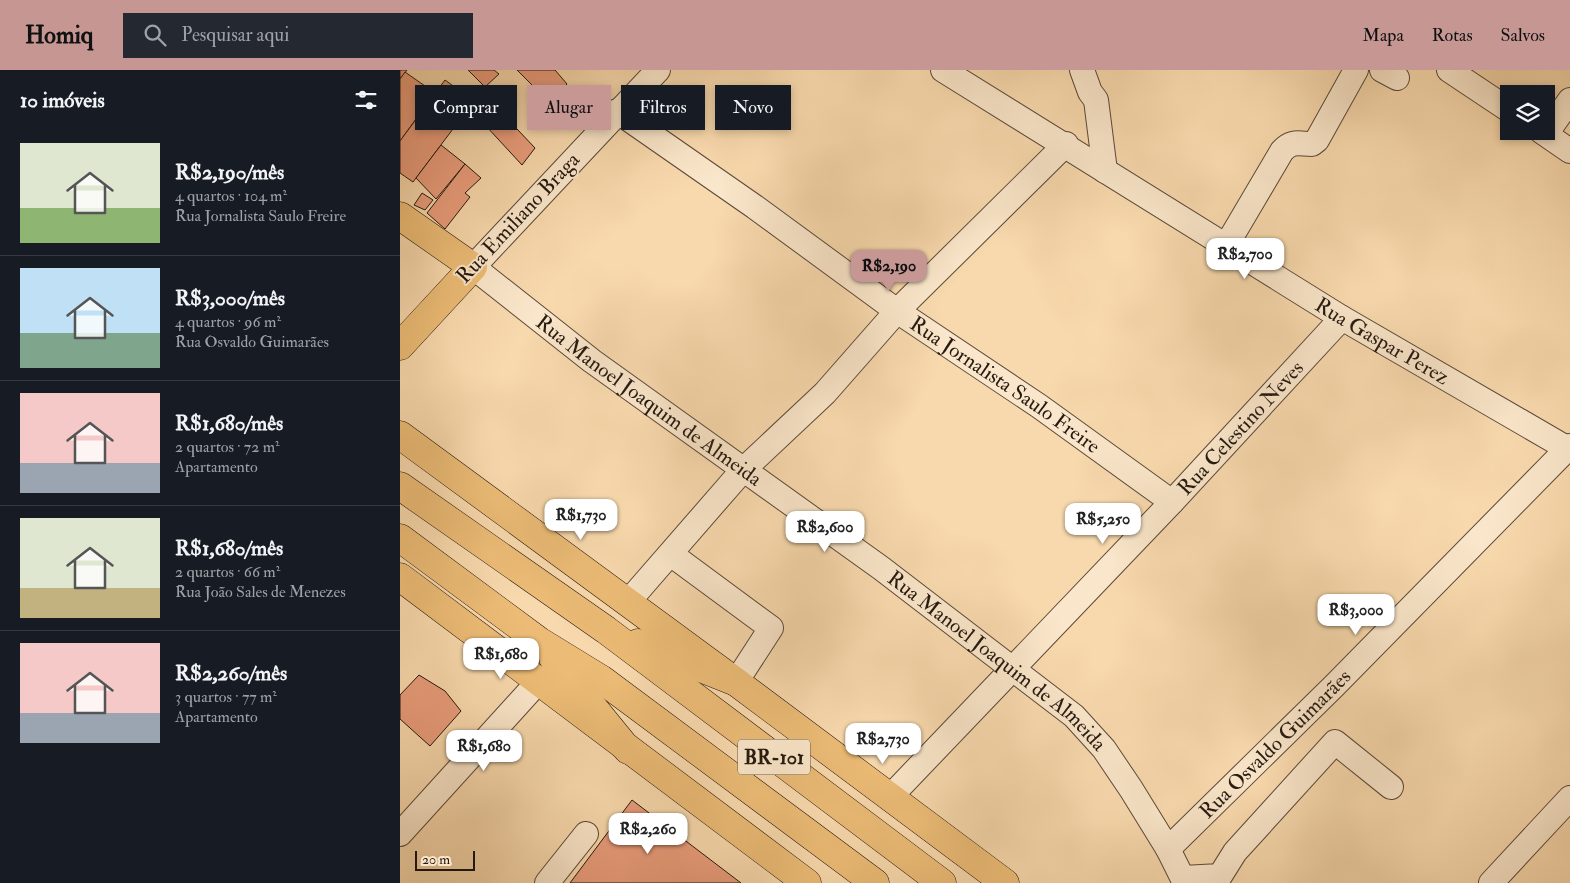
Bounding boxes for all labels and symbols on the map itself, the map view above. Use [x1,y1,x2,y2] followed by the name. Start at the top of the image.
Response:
[450,146,586,289] street label: Rua Emiliano Braga
[1199,238,1291,280] pin: R$2,700
[843,250,935,292] pin: R$2,190
[1310,291,1454,391] street label: Rua Gaspar Perez
[530,308,768,492] street label: Rua Manoel Joaquim de Almeida
[905,310,1106,459] street label: Rua Jornalista Saulo Freire
[1172,355,1309,501] street label: Rua Celestino Neves
[535,498,627,541] pin: R$1,730
[1057,502,1149,545] pin: R$5,250
[779,510,871,553] pin: R$2,600
[882,564,1113,757] street label: Rua Manoel Joaquim de Almeida
[1310,594,1402,636] pin: R$3,000
[455,638,547,680] pin: R$1,680
[1193,663,1357,824] street label: Rua Osvaldo Guimarães
[837,722,929,765] pin: R$2,730
[438,730,530,772] pin: R$1,680
[738,740,810,774] road number: BR-101
[602,812,694,855] pin: R$2,260
[415,848,475,871] scale bar

